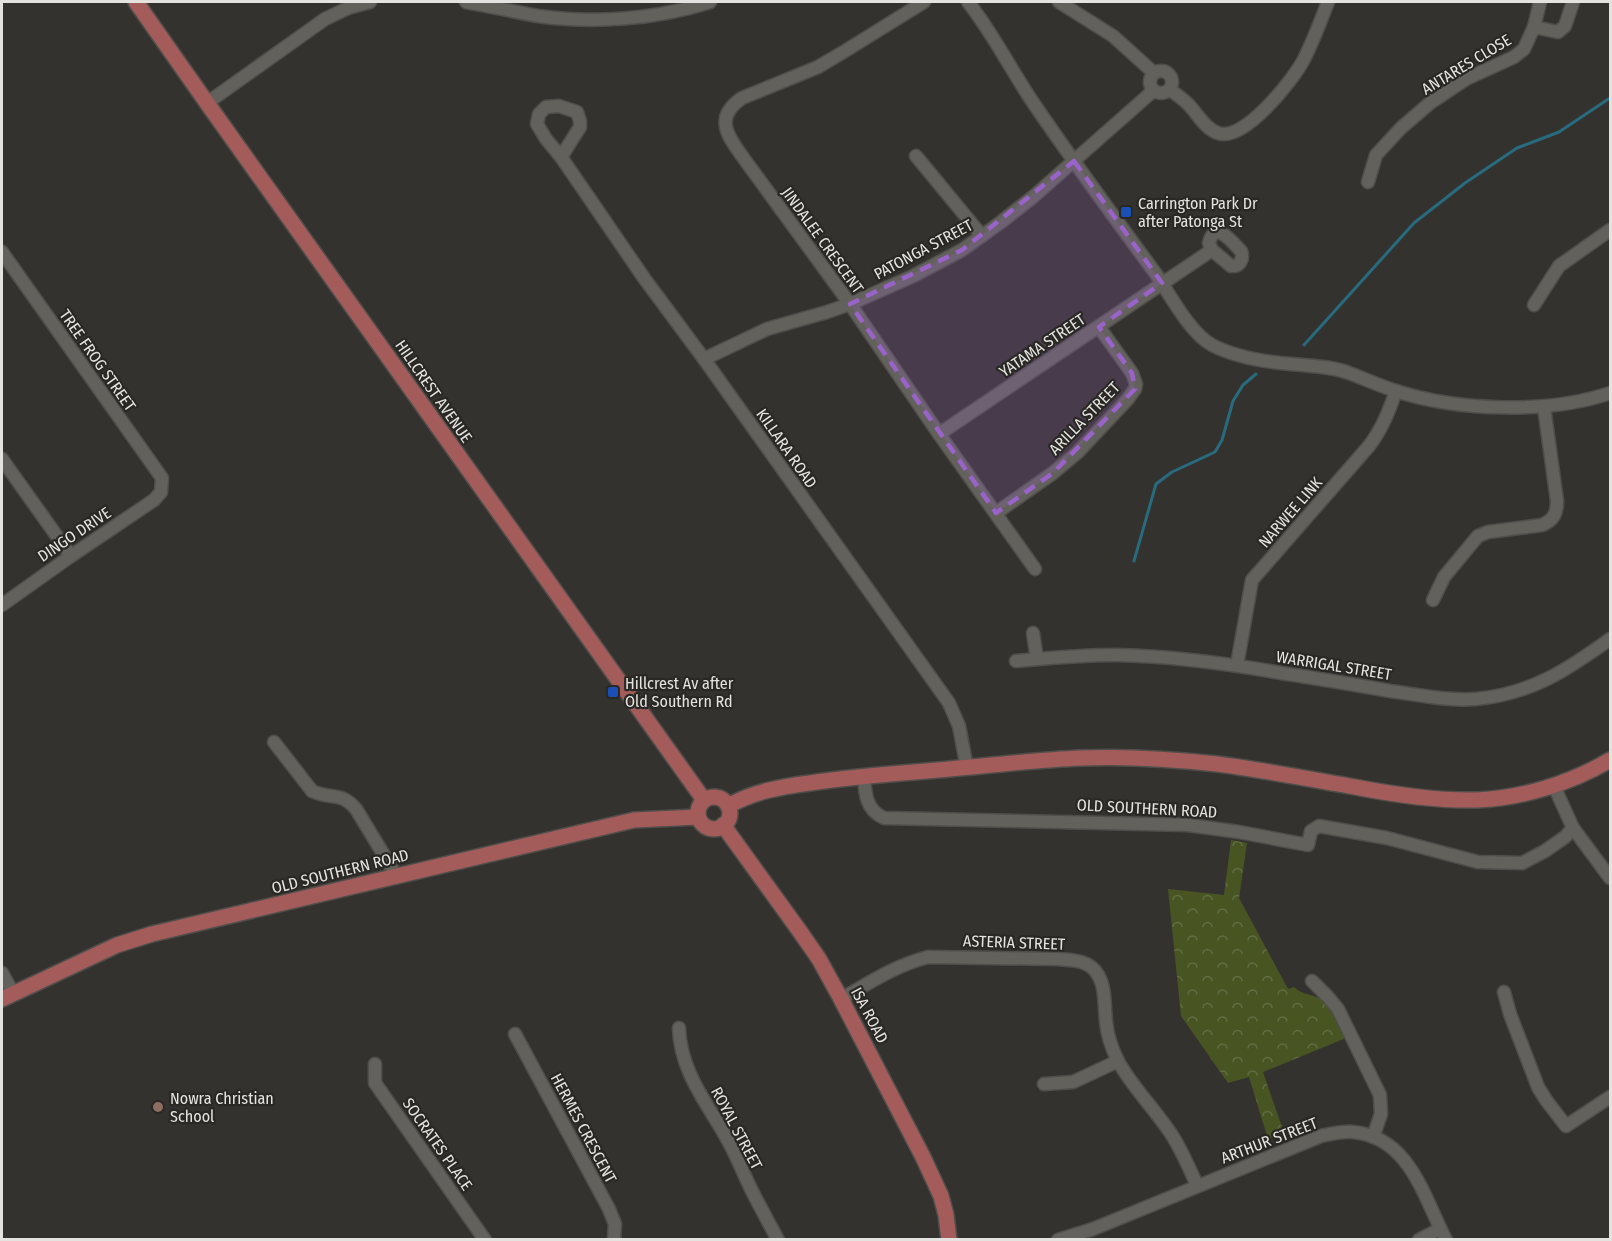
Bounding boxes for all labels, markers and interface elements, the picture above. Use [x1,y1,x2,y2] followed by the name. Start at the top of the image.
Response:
[1418,30,1514,99] street label: ANTARES CLOSE
[778,184,868,298] street label: JINDALEE CRESCENT
[1138,194,1258,231] place label: Carrington Park Dr after Patonga St
[1119,205,1133,219] marker: Carrington Park Dr after Patonga St
[871,215,976,283] street label: PATONGA STREET
[56,306,140,415] street label: TREE FROG STREET
[996,309,1089,381] street label: YATAMA STREET
[391,336,476,446] street label: HILLCREST AVENUE
[1045,378,1124,459] street label: ARILLA STREET
[752,405,821,492] street label: KILLARA ROAD
[1255,473,1326,551] street label: NARWEE LINK
[34,503,114,566] street label: DINGO DRIVE
[1275,647,1394,684] street label: WARRIGAL STREET
[625,674,734,711] place label: Hillcrest Av after Old Southern Rd
[606,685,620,699] marker: Hillcrest Av after Old Southern Rd
[1076,795,1218,822] street label: OLD SOUTHERN ROAD
[270,845,411,898] street label: OLD SOUTHERN ROAD
[963,931,1066,954] street label: ASTERIA STREET
[847,984,892,1046] street label: ISA ROAD
[547,1070,621,1187] street label: HERMES CRESCENT
[707,1084,767,1173] street label: ROYAL STREET
[170,1089,274,1126] place label: Nowra Christian School
[399,1095,476,1194] street label: SOCRATES PLACE
[151,1100,165,1114] marker: Nowra Christian School
[1218,1113,1321,1168] street label: ARTHUR STREET

